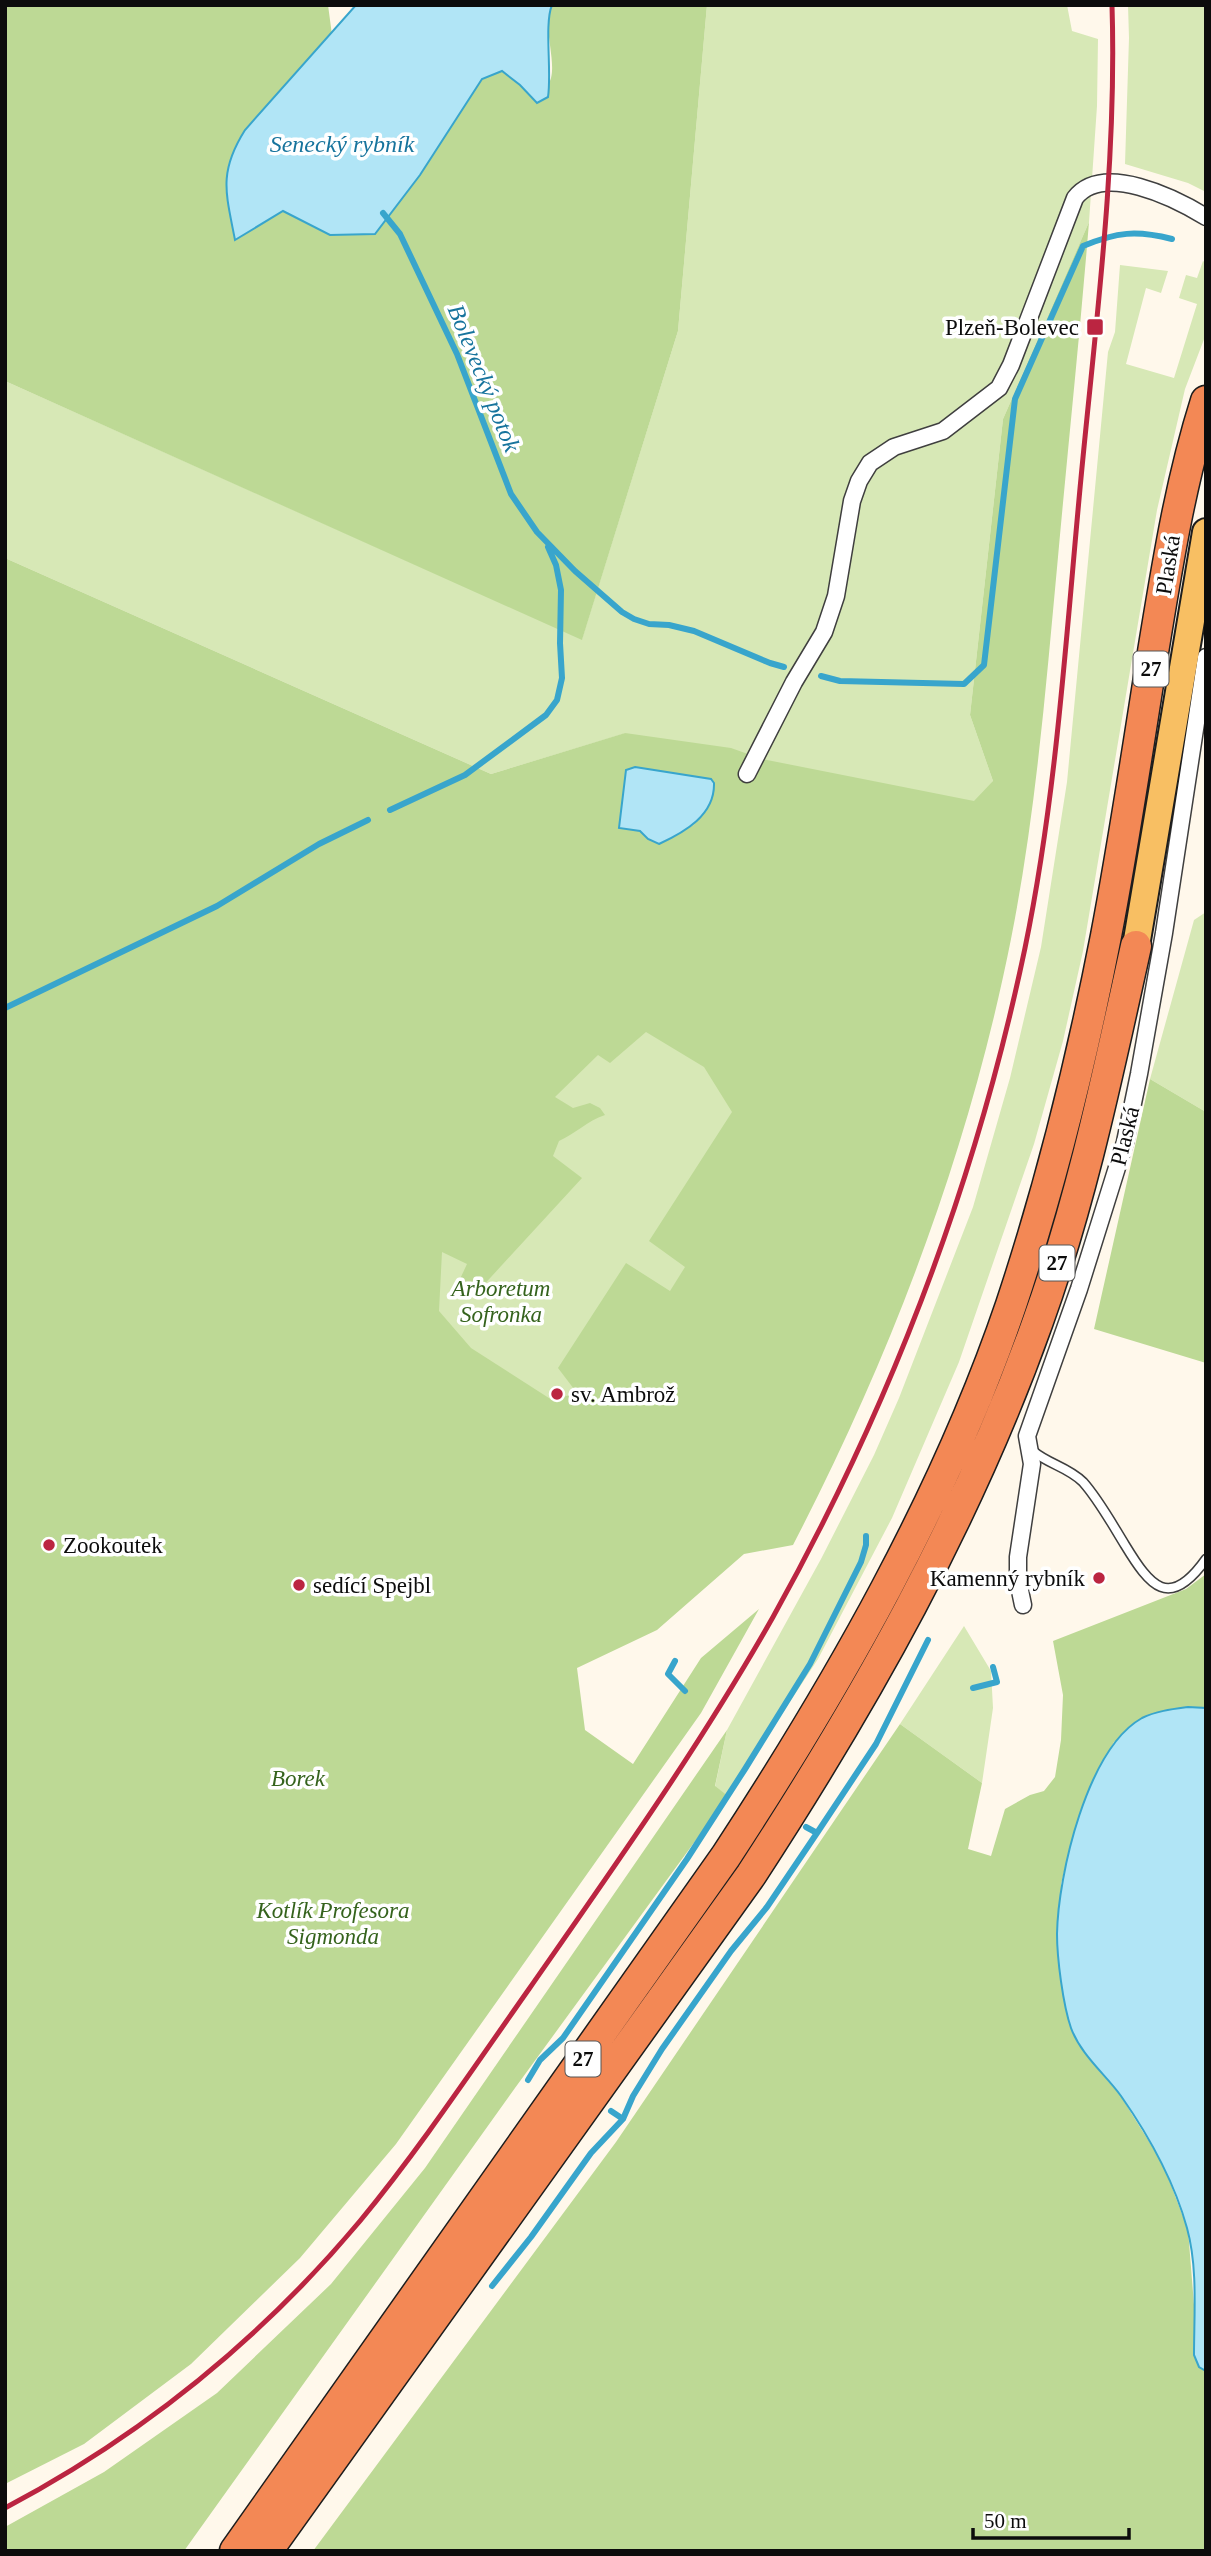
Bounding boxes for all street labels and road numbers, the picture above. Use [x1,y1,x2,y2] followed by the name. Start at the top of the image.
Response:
[1151,533,1185,597] street label: Plaská
[1134,652,1168,686] road number: 27
[1106,1104,1144,1168] street label: Plaská
[1040,1246,1074,1280] road number: 27
[566,2042,600,2076] road number: 27

